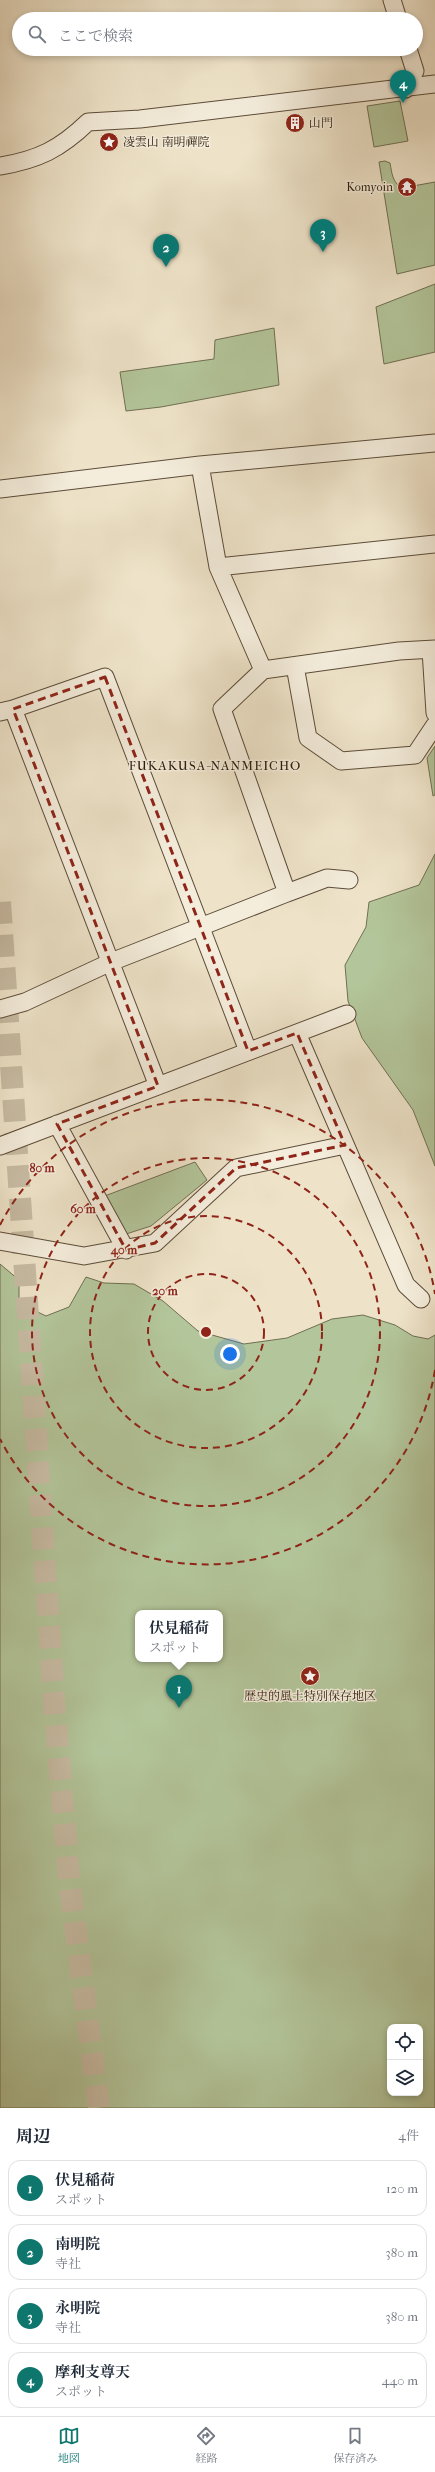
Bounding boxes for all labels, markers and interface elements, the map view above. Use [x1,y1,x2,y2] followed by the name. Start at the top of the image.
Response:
[12,12,423,56] search box
[26,23,48,45] icon: search
[58,27,133,45] text: ここで検索
[390,70,416,103] pin: 4
[284,112,306,134] building icon: 山門
[309,116,333,130] place label: 山門
[98,131,120,153] place icon: 凌雲山 南明禪院
[123,135,210,149] place label: 凌雲山 南明禪院
[396,176,418,198] temple icon: Komyoin
[346,180,393,194] place label: Komyoin
[310,219,336,252] pin: 3
[153,234,179,267] pin: 2
[129,758,301,773] district label: FUKAKUSA-NANMEICHO
[29,1161,56,1175] text: 80 m
[70,1202,97,1216] text: 60 m
[110,1243,138,1258] text: 40 m
[152,1284,179,1298] text: 20 m
[199,1325,213,1339] centre of rings
[220,1344,240,1364] your location
[135,1610,223,1662] popup
[149,1619,209,1637] text: 伏見稲荷
[149,1640,201,1655] text: スポット
[299,1665,321,1687] place icon: 歴史的風土特別保存地区
[166,1675,192,1708] pin: 1
[244,1689,376,1703] place label: 歴史的風土特別保存地区
[387,2024,423,2096] map controls
[387,2024,423,2060] button: locate
[387,2060,423,2096] button: layers
[16,2126,50,2146] text: 周辺
[398,2128,419,2143] text: 4件
[55,2171,115,2189] text: 伏見稲荷
[28,2181,32,2196] text: 1
[386,2181,418,2196] text: 120 m
[55,2192,107,2207] text: スポット
[55,2235,100,2253] text: 南明院
[27,2245,33,2260] text: 2
[385,2245,418,2260] text: 380 m
[55,2256,81,2271] text: 寺社
[55,2299,100,2317] text: 永明院
[27,2309,33,2324] text: 3
[385,2309,418,2324] text: 380 m
[55,2320,81,2335] text: 寺社
[55,2363,130,2381] text: 摩利支尊天
[26,2373,34,2388] text: 4
[382,2373,418,2388] text: 440 m
[55,2384,107,2399] text: スポット
[58,2425,80,2465] tab: 地図
[195,2425,217,2465] tab: 経路
[333,2425,377,2465] tab: 保存済み

